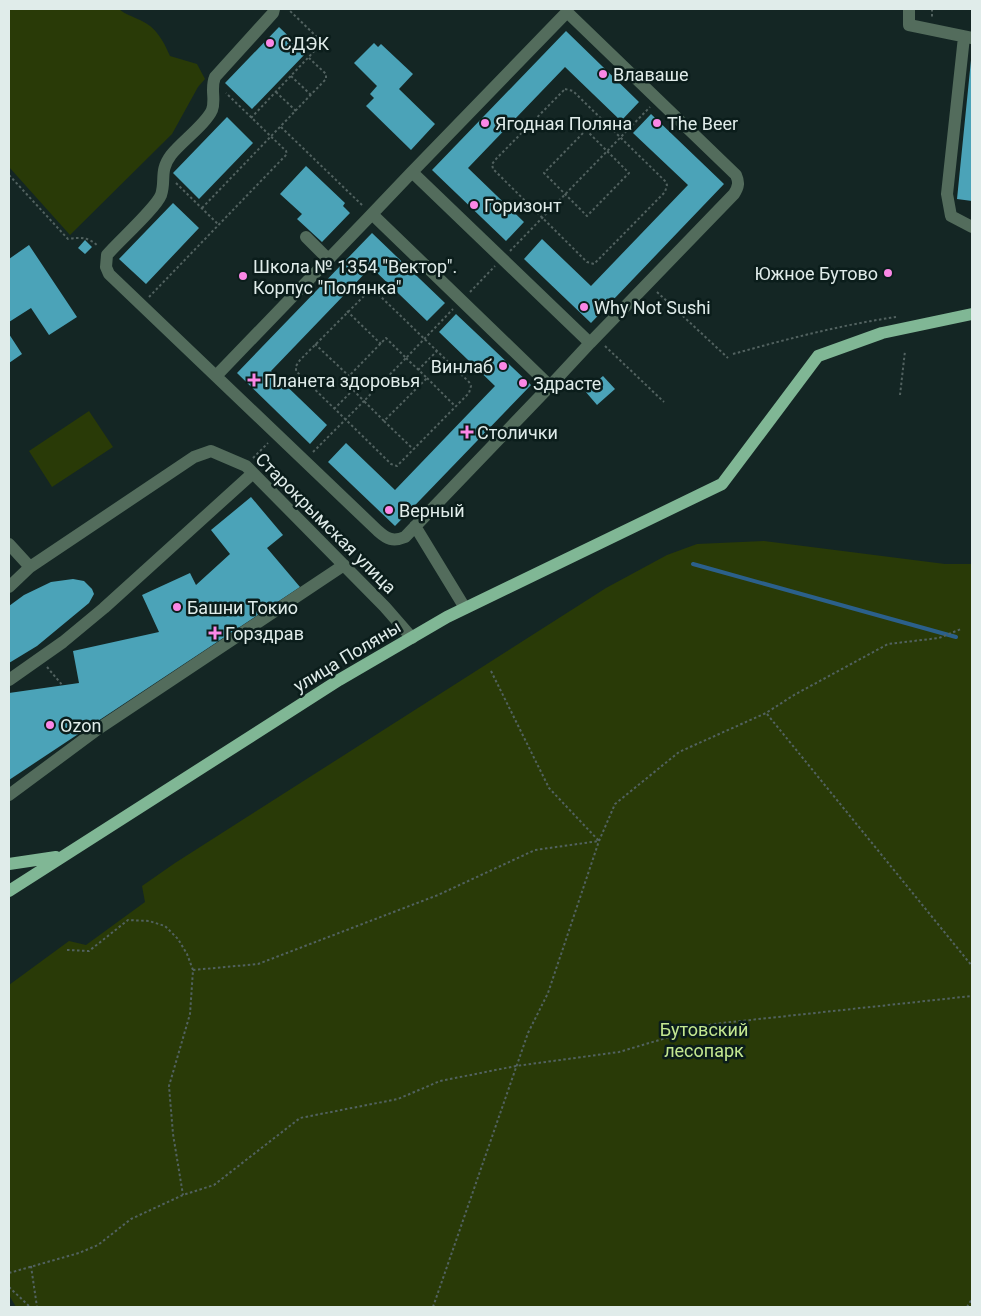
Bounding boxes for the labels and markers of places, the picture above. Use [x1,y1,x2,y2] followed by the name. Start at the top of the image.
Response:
[280,33,329,54] place label: СДЭК
[264,37,276,49] marker: СДЭК
[613,64,689,85] place label: Влаваше
[597,68,609,80] marker: Влаваше
[495,113,632,134] place label: Ягодная Поляна
[667,113,738,134] place label: The Beer
[479,117,491,129] marker: Ягодная Поляна
[651,117,663,129] marker: The Beer
[484,195,562,216] place label: Горизонт
[468,199,480,211] marker: Горизонт
[253,256,457,298] place label: Школа № 1354 "Вектор". Корпус "Полянка"
[754,263,878,284] place label: Южное Бутово
[882,267,894,279] marker: Южное Бутово
[237,270,249,282] marker: Школа № 1354 "Вектор". Корпус "Полянка"
[594,297,711,318] place label: Why Not Sushi
[578,301,590,313] marker: Why Not Sushi
[431,356,493,377] place label: Винлаб
[497,360,509,372] marker: Винлаб
[264,370,420,391] place label: Планета здоровья
[533,373,601,394] place label: Здрасте
[248,374,260,386] marker: Планета здоровья
[517,377,529,389] marker: Здрасте
[477,422,558,443] place label: Столички
[461,426,473,438] marker: Столички
[399,500,465,521] place label: Верный
[383,504,395,516] marker: Верный
[187,597,298,618] place label: Башни Токио
[171,601,183,613] marker: Башни Токио
[225,623,304,644] place label: Горздрав
[209,627,221,639] marker: Горздрав
[60,715,101,736] place label: Ozon
[44,719,56,731] marker: Ozon

